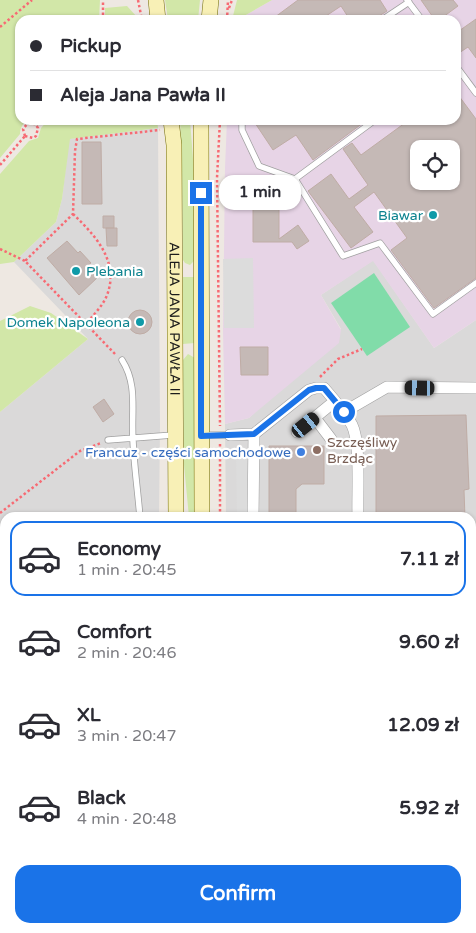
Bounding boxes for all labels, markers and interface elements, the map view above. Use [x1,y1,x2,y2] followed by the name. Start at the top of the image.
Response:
[60,35,121,57] text: Pickup
[60,84,226,106] text: Aleja Jana Pawła II
[410,140,460,190] map controls
[410,140,460,190] button: locate
[218,176,301,210] callout: 1 min
[190,182,212,204] route end
[239,182,281,202] text: 1 min
[378,207,424,224] place label: Biawar
[427,209,439,221] marker: Biawar
[166,242,184,396] street label: ALEJA JANA PAWŁA II
[86,263,143,280] place label: Plebania
[70,265,82,277] marker: Plebania
[6,314,130,331] place label: Domek Napoleona
[134,316,146,328] marker: Domek Napoleona
[404,380,435,396] car
[333,401,355,423] route start
[289,410,322,440] car
[327,434,398,467] place label: Szczęśliwy Brzdąc
[85,444,291,461] place label: Francuz - części samochodowe
[311,444,323,456] marker: Szczęśliwy Brzdąc
[295,446,307,458] marker: Francuz - części samochodowe
[17,536,62,581] icon: car
[77,538,161,560] text: Economy
[400,548,459,570] text: 7.11 zł
[77,560,176,580] text: 1 min · 20:45
[17,619,62,664] icon: car
[77,621,151,643] text: Comfort
[399,631,459,653] text: 9.60 zł
[77,643,176,663] text: 2 min · 20:46
[17,702,62,747] icon: car
[77,704,101,726] text: XL
[387,714,459,736] text: 12.09 zł
[77,726,176,746] text: 3 min · 20:47
[17,785,62,830] icon: car
[77,787,126,809] text: Black
[399,797,459,819] text: 5.92 zł
[77,809,176,829] text: 4 min · 20:48
[15,865,461,923] button: Confirm

